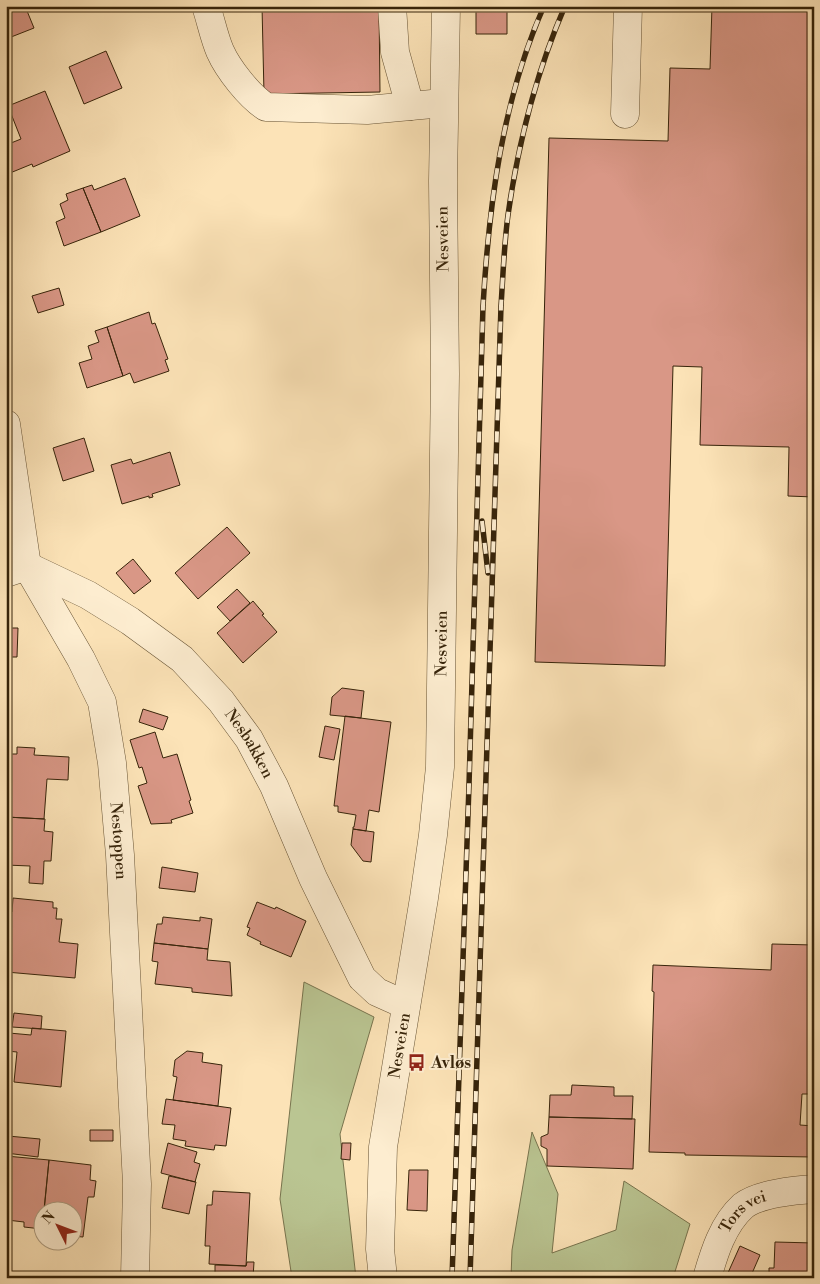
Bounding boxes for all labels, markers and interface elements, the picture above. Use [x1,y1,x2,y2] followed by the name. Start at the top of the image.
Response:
[432,205,454,272] street label: Nesveien
[431,610,452,677] street label: Nesveien
[220,705,278,782] street label: Nesbakken
[105,801,131,881] street label: Nestoppen
[384,1011,415,1080] street label: Nesveien
[407,1053,427,1073] bus stop icon: Avløs
[430,1053,471,1073] place label: Avløs
[715,1186,768,1237] street label: Tors vei
[32,1202,82,1252] north arrow
[39,1208,59,1228] text: N

